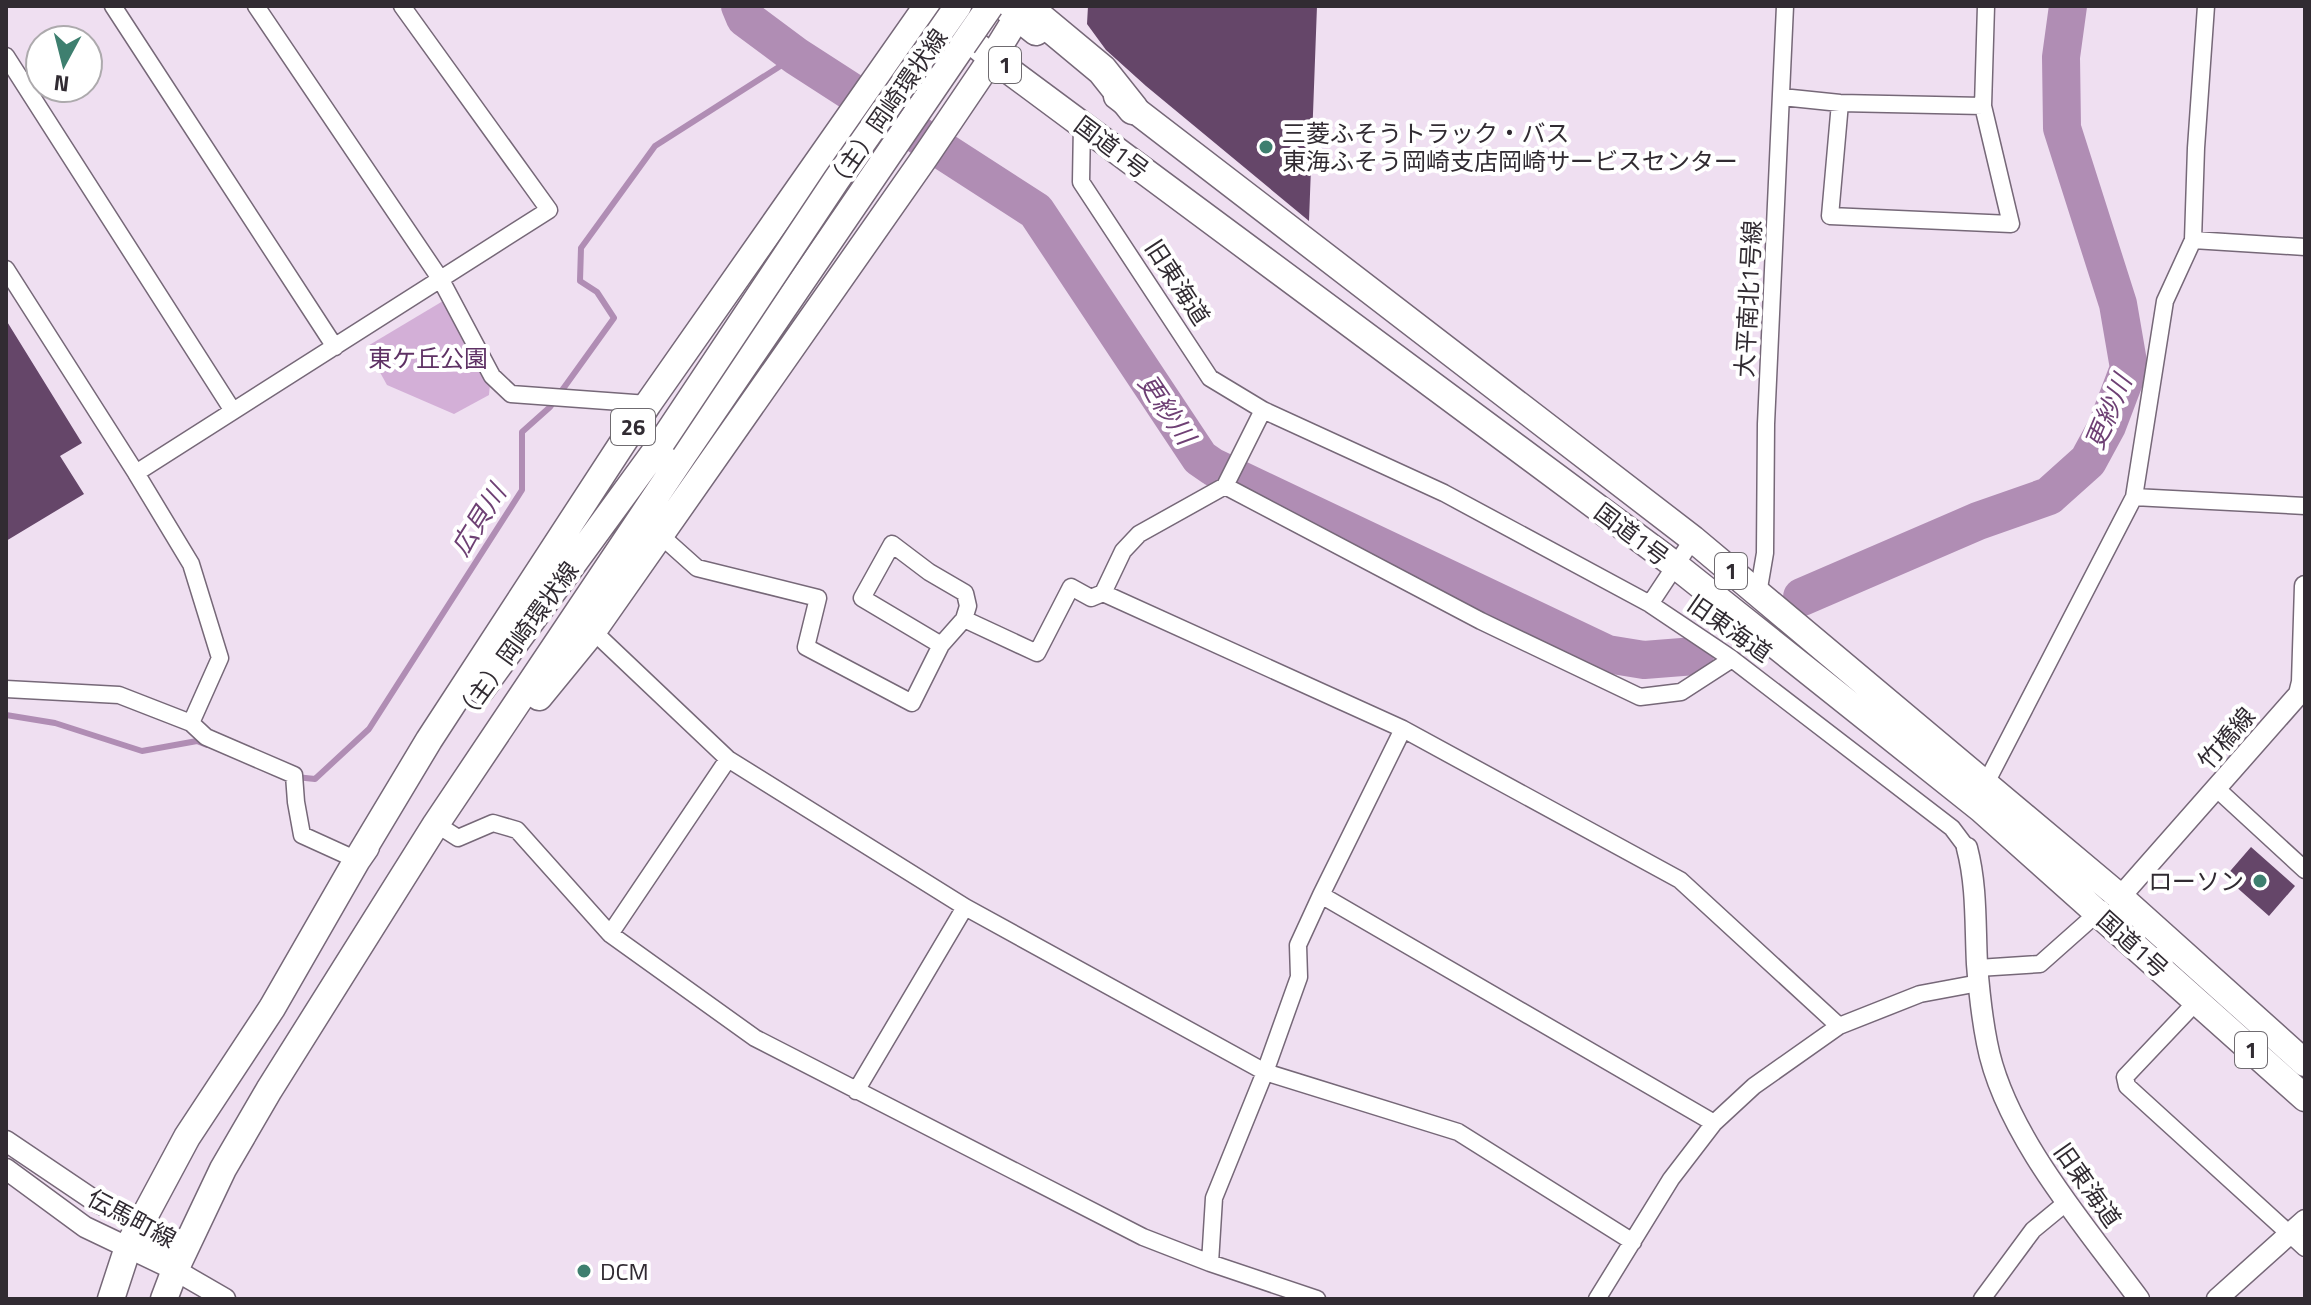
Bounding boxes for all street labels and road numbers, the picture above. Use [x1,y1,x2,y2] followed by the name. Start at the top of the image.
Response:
[816,21,956,199] street label: （主）岡崎環状線
[989,47,1021,83] road number: 1
[1067,107,1157,187] street label: 国道1号
[1726,219,1770,379] street label: 大平南北1号線
[1137,232,1219,332] street label: 旧東海道
[611,409,655,445] road number: 26
[1587,494,1677,574] street label: 国道1号
[1715,553,1747,589] road number: 1
[445,554,587,730] street label: （主）岡崎環状線
[1680,586,1780,670] street label: 旧東海道
[2189,699,2263,777] street label: 竹橋線
[2089,902,2177,986] street label: 国道1号
[2235,1032,2267,1068] road number: 1
[2046,1135,2130,1235] street label: 旧東海道
[81,1180,183,1256] street label: 伝馬町線

